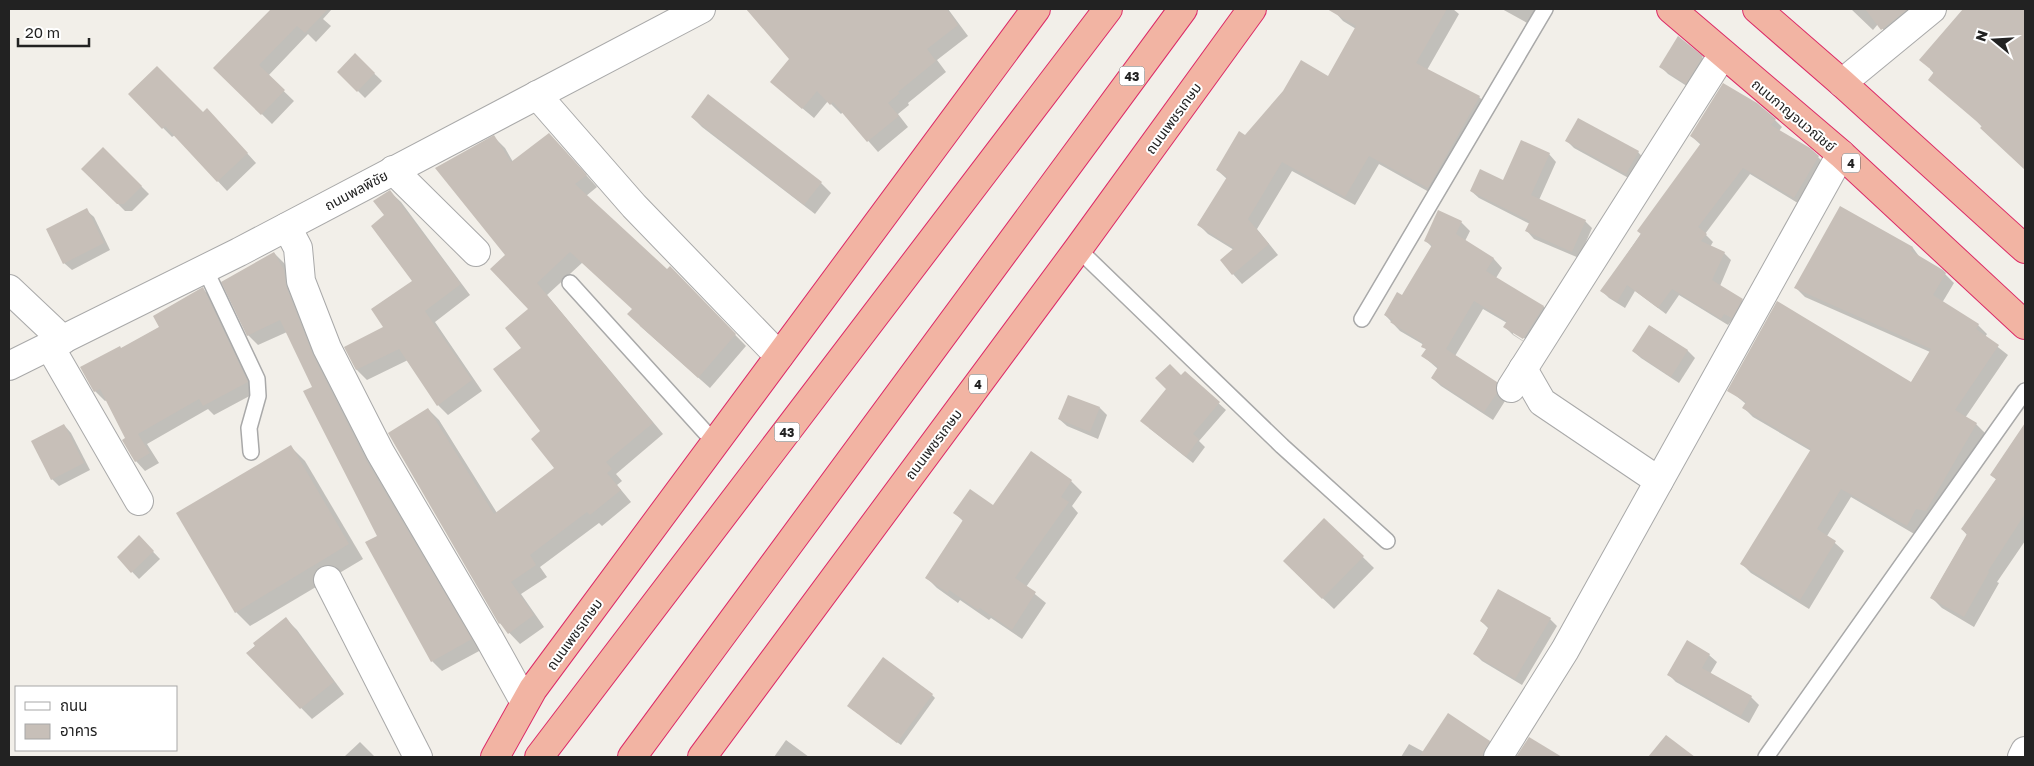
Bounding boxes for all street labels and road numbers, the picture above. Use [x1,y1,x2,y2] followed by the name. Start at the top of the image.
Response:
[1120,66,1144,85] road number: 43
[1749,75,1839,155] street label: ถนนกาญจนวณิชย์
[1141,79,1205,157] street label: ถนนเพชรเกษม
[1842,154,1860,172] road number: 4
[322,166,390,214] street label: ถนนพลพิชัย
[969,374,987,394] road number: 4
[901,405,965,483] street label: ถนนเพชรเกษม
[774,422,800,442] road number: 43
[542,595,606,673] street label: ถนนเพชรเกษม

